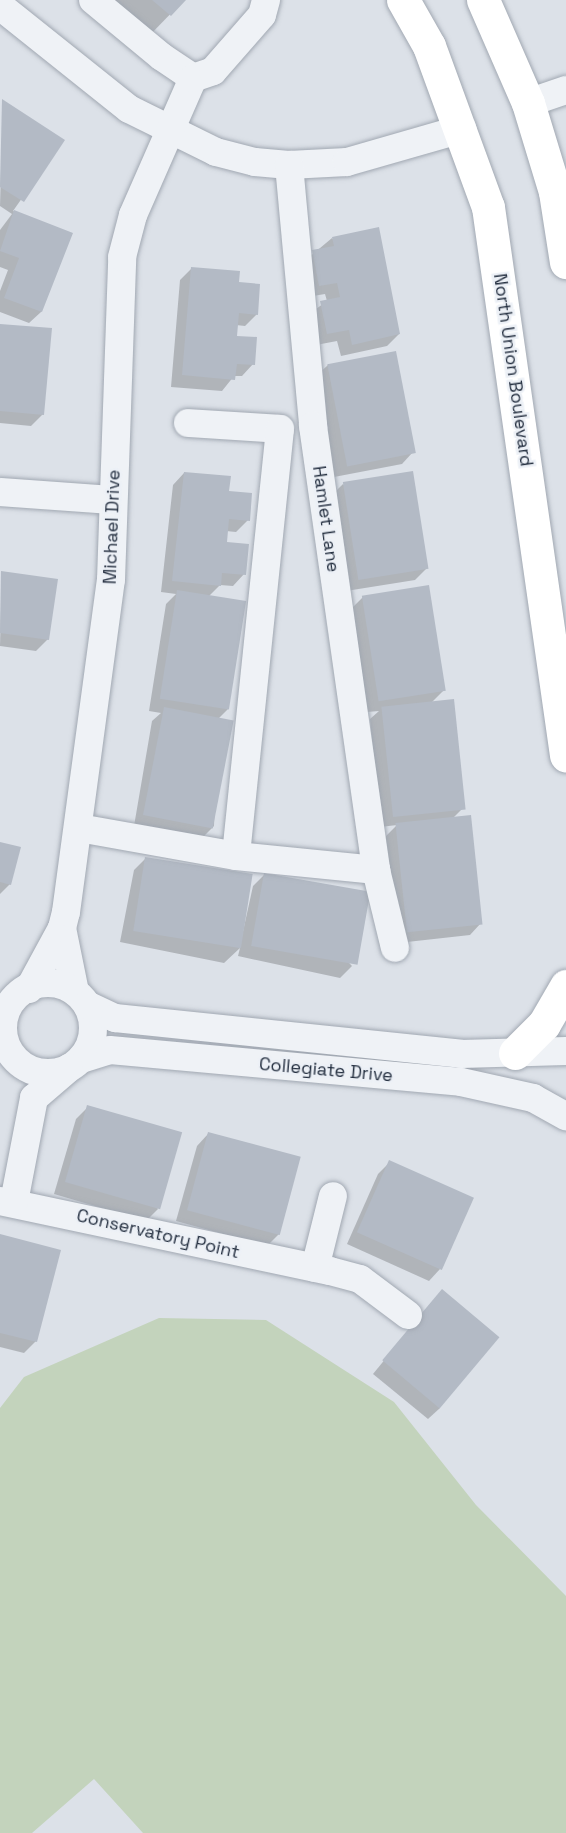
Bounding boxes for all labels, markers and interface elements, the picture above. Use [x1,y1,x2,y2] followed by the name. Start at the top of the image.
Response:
[489,272,537,468] street label: North Union Boulevard
[308,464,344,574] street label: Hamlet Lane
[99,469,125,585] street label: Michael Drive
[258,1053,394,1087] street label: Collegiate Drive
[74,1205,242,1263] street label: Conservatory Point

